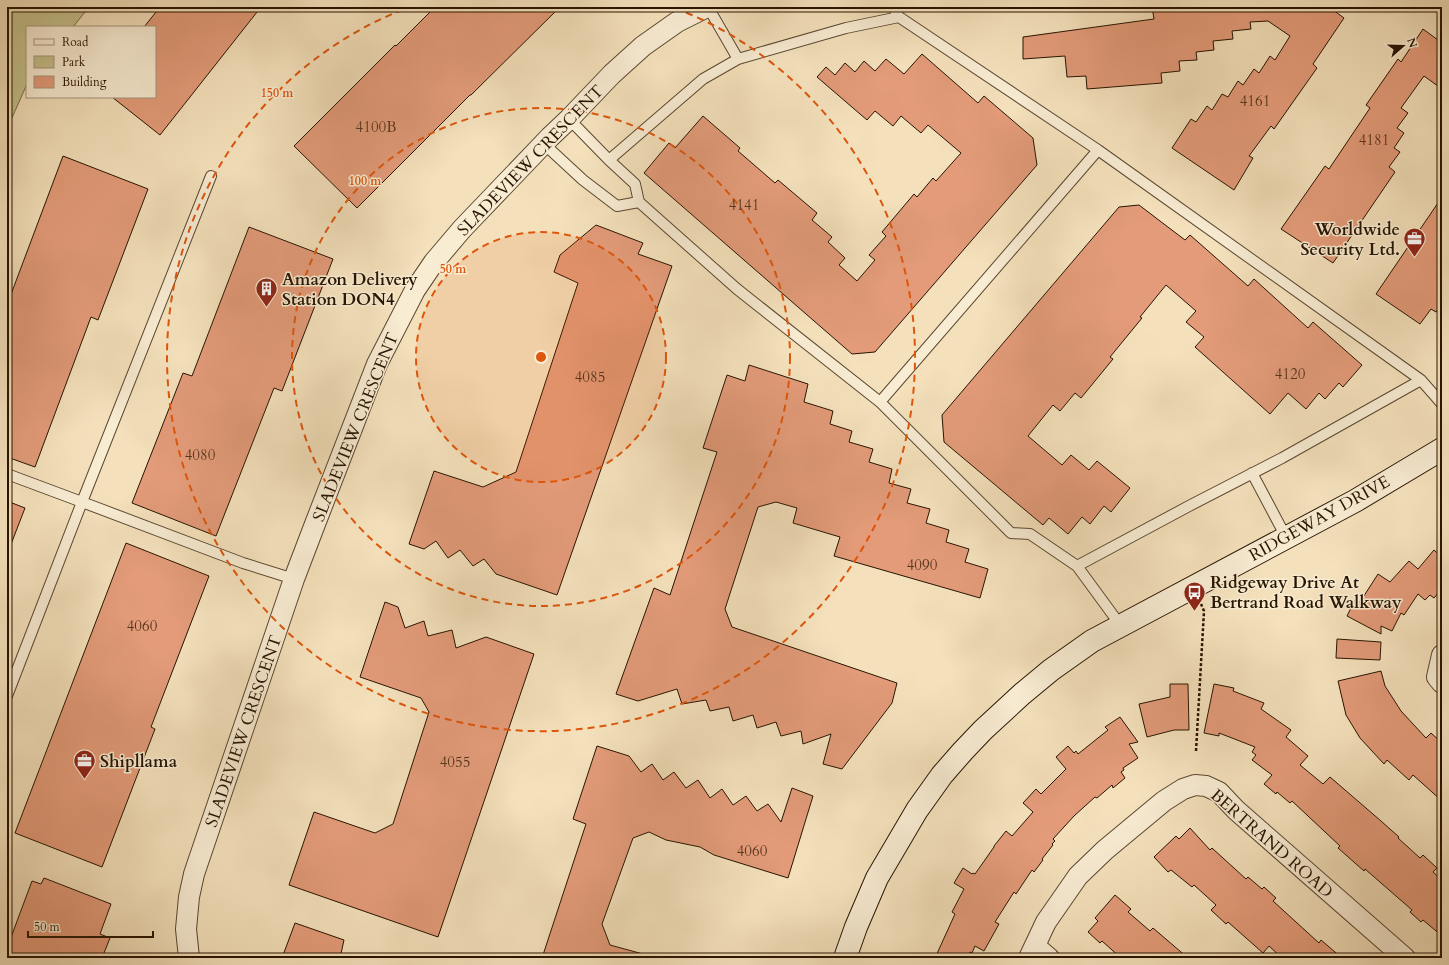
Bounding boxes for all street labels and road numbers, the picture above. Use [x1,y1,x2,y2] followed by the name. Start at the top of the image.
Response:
[452,80,609,241] street label: SLADEVIEW CRESCENT
[307,329,404,525] street label: SLADEVIEW CRESCENT
[1245,470,1394,567] street label: RIDGEWAY DRIVE
[200,632,287,830] street label: SLADEVIEW CRESCENT
[1205,784,1338,903] street label: BERTRAND ROAD

